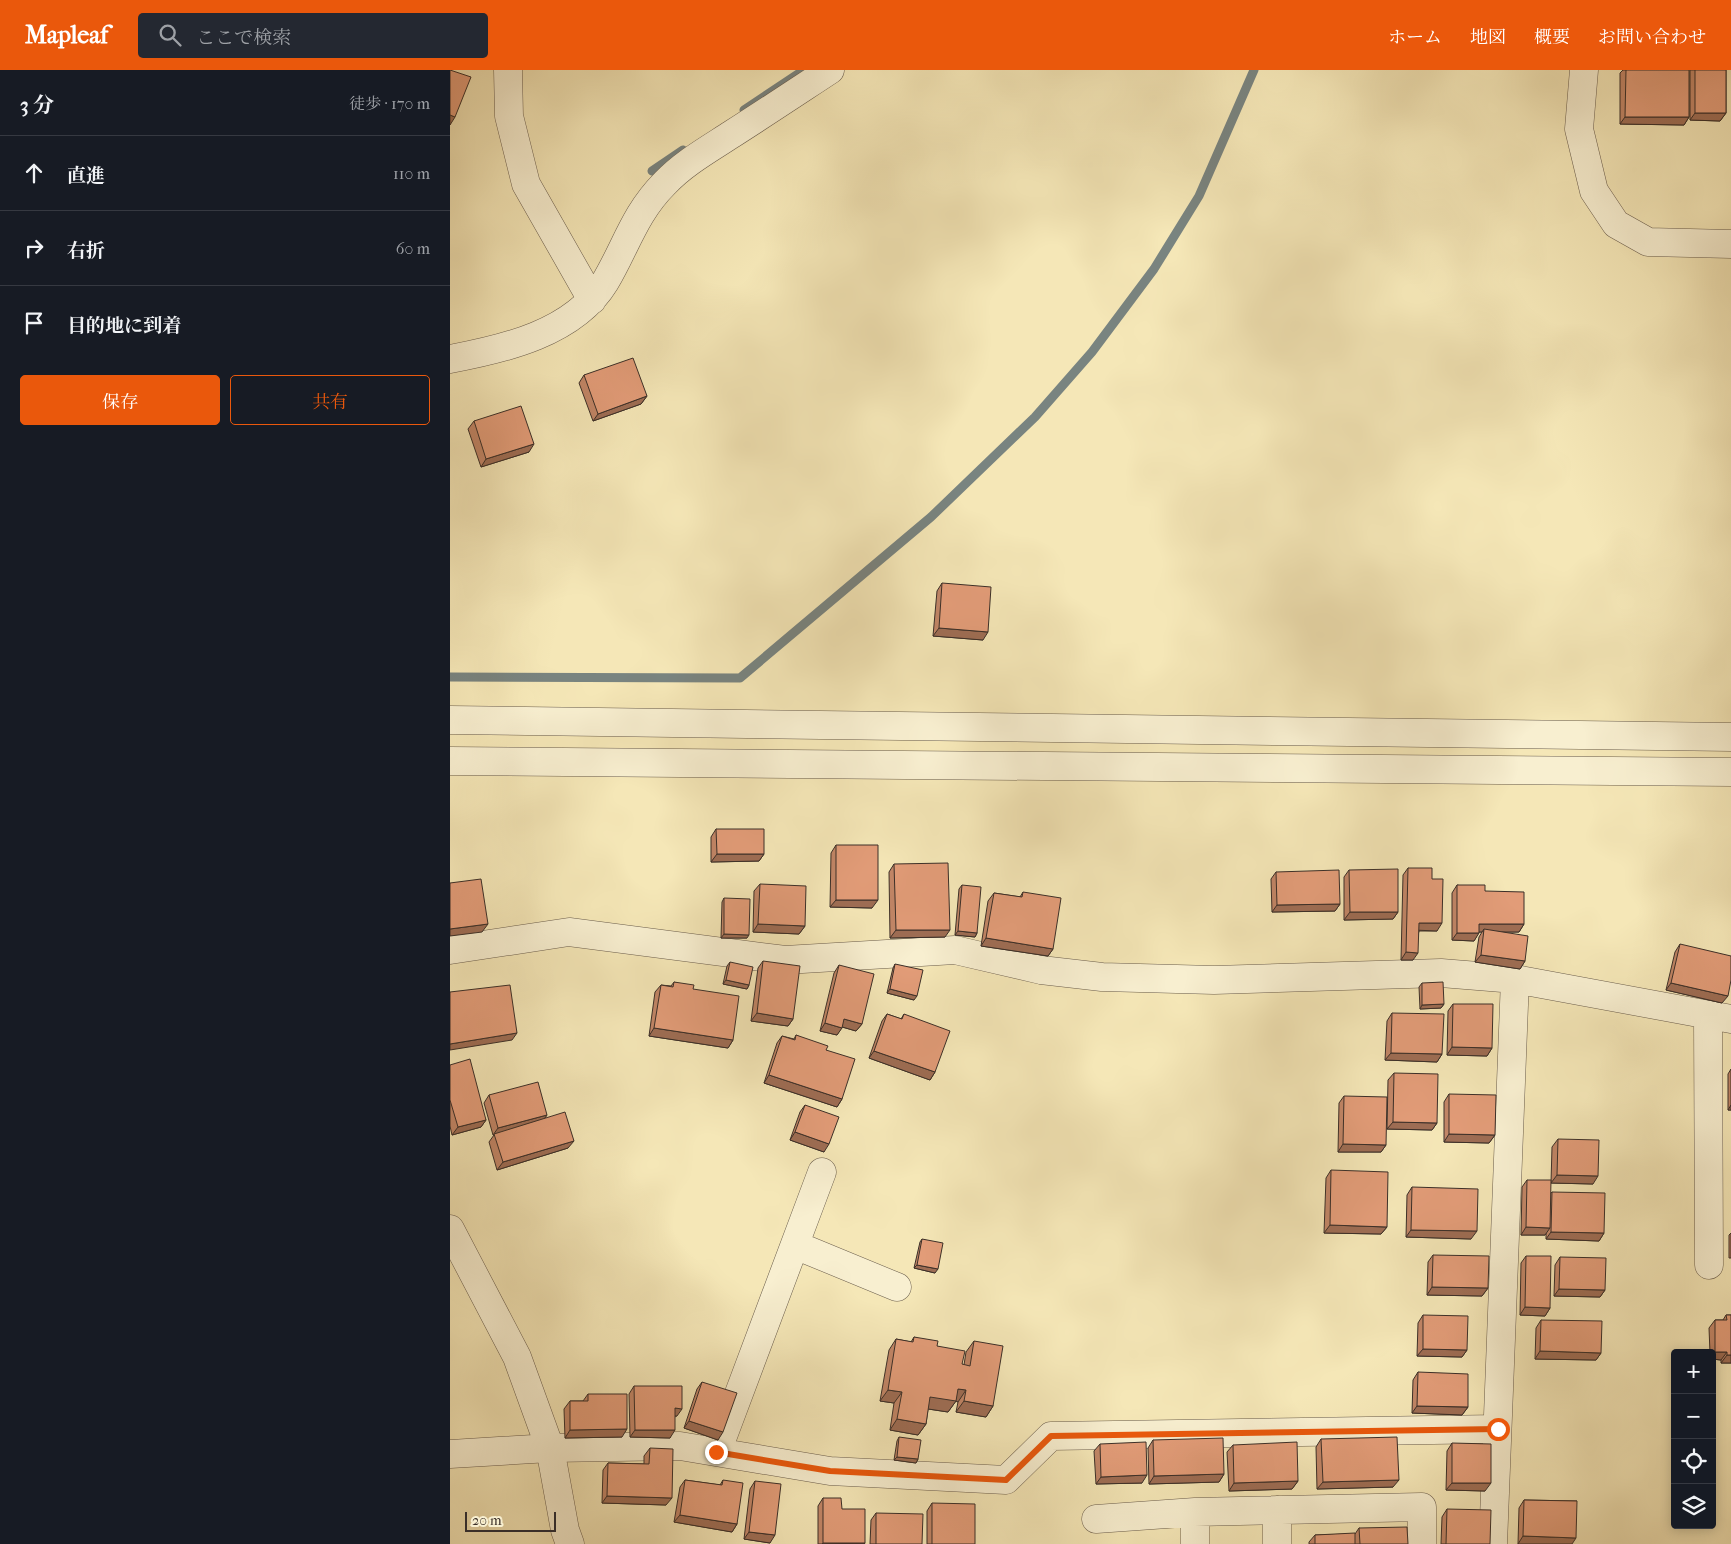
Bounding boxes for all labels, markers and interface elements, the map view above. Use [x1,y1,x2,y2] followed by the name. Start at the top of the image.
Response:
[138,13,488,58] search box
[25,21,108,49] text: Mapleaf
[156,21,184,49] icon: search
[196,27,291,49] text: ここで検索
[1388,27,1442,48] text: ホーム
[1470,27,1506,48] text: 地図
[1534,27,1570,48] text: 概要
[1598,27,1706,48] text: お問い合わせ
[20,93,54,117] text: 3 分
[349,94,430,113] text: 徒歩 · 170 m
[20,159,48,187] icon: ahead
[393,164,430,183] text: 110 m
[67,165,105,187] text: 直進
[20,234,48,262] icon: right
[396,239,430,258] text: 60 m
[67,240,105,262] text: 右折
[20,309,48,337] icon: arrive
[67,315,181,337] text: 目的地に到着
[20,375,220,425] button: 保存
[230,375,430,425] button: 共有
[1671,1349,1716,1529] map controls
[1671,1349,1716,1394] button: +
[1671,1394,1716,1439] button: −
[1487,1418,1510,1441] route start
[1671,1439,1716,1484] button: locate
[705,1441,728,1464] route end
[1671,1484,1716,1529] button: layers
[465,1509,556,1532] scale bar
[472,1512,502,1529] text: 20 m

